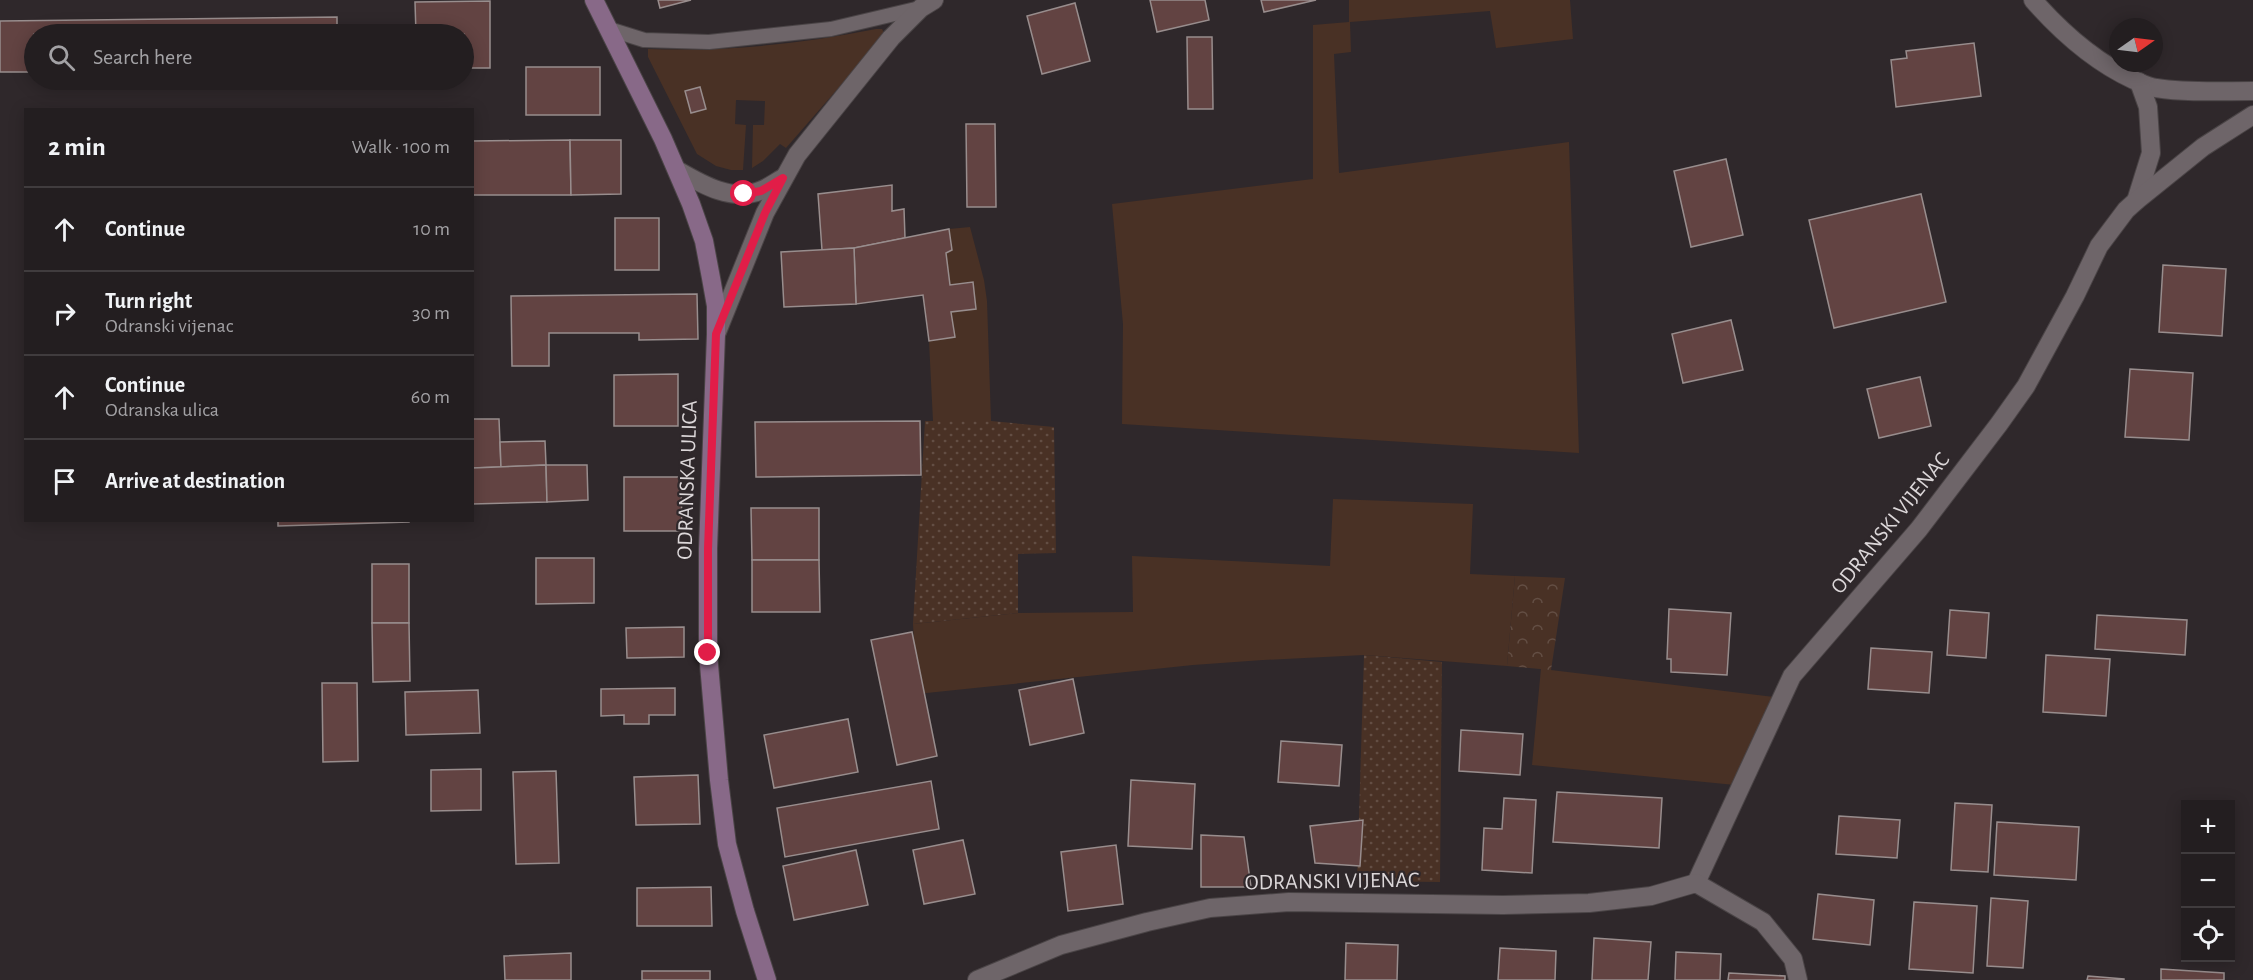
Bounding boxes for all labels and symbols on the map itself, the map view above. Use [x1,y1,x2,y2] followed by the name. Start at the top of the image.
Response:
[2109,18,2163,72] north arrow
[730,180,756,206] route start
[673,400,701,560] street label: ODRANSKA ULICA
[1826,448,1954,598] street label: ODRANSKI VIJENAC
[694,639,720,665] route end
[1244,868,1420,894] street label: ODRANSKI VIJENAC

